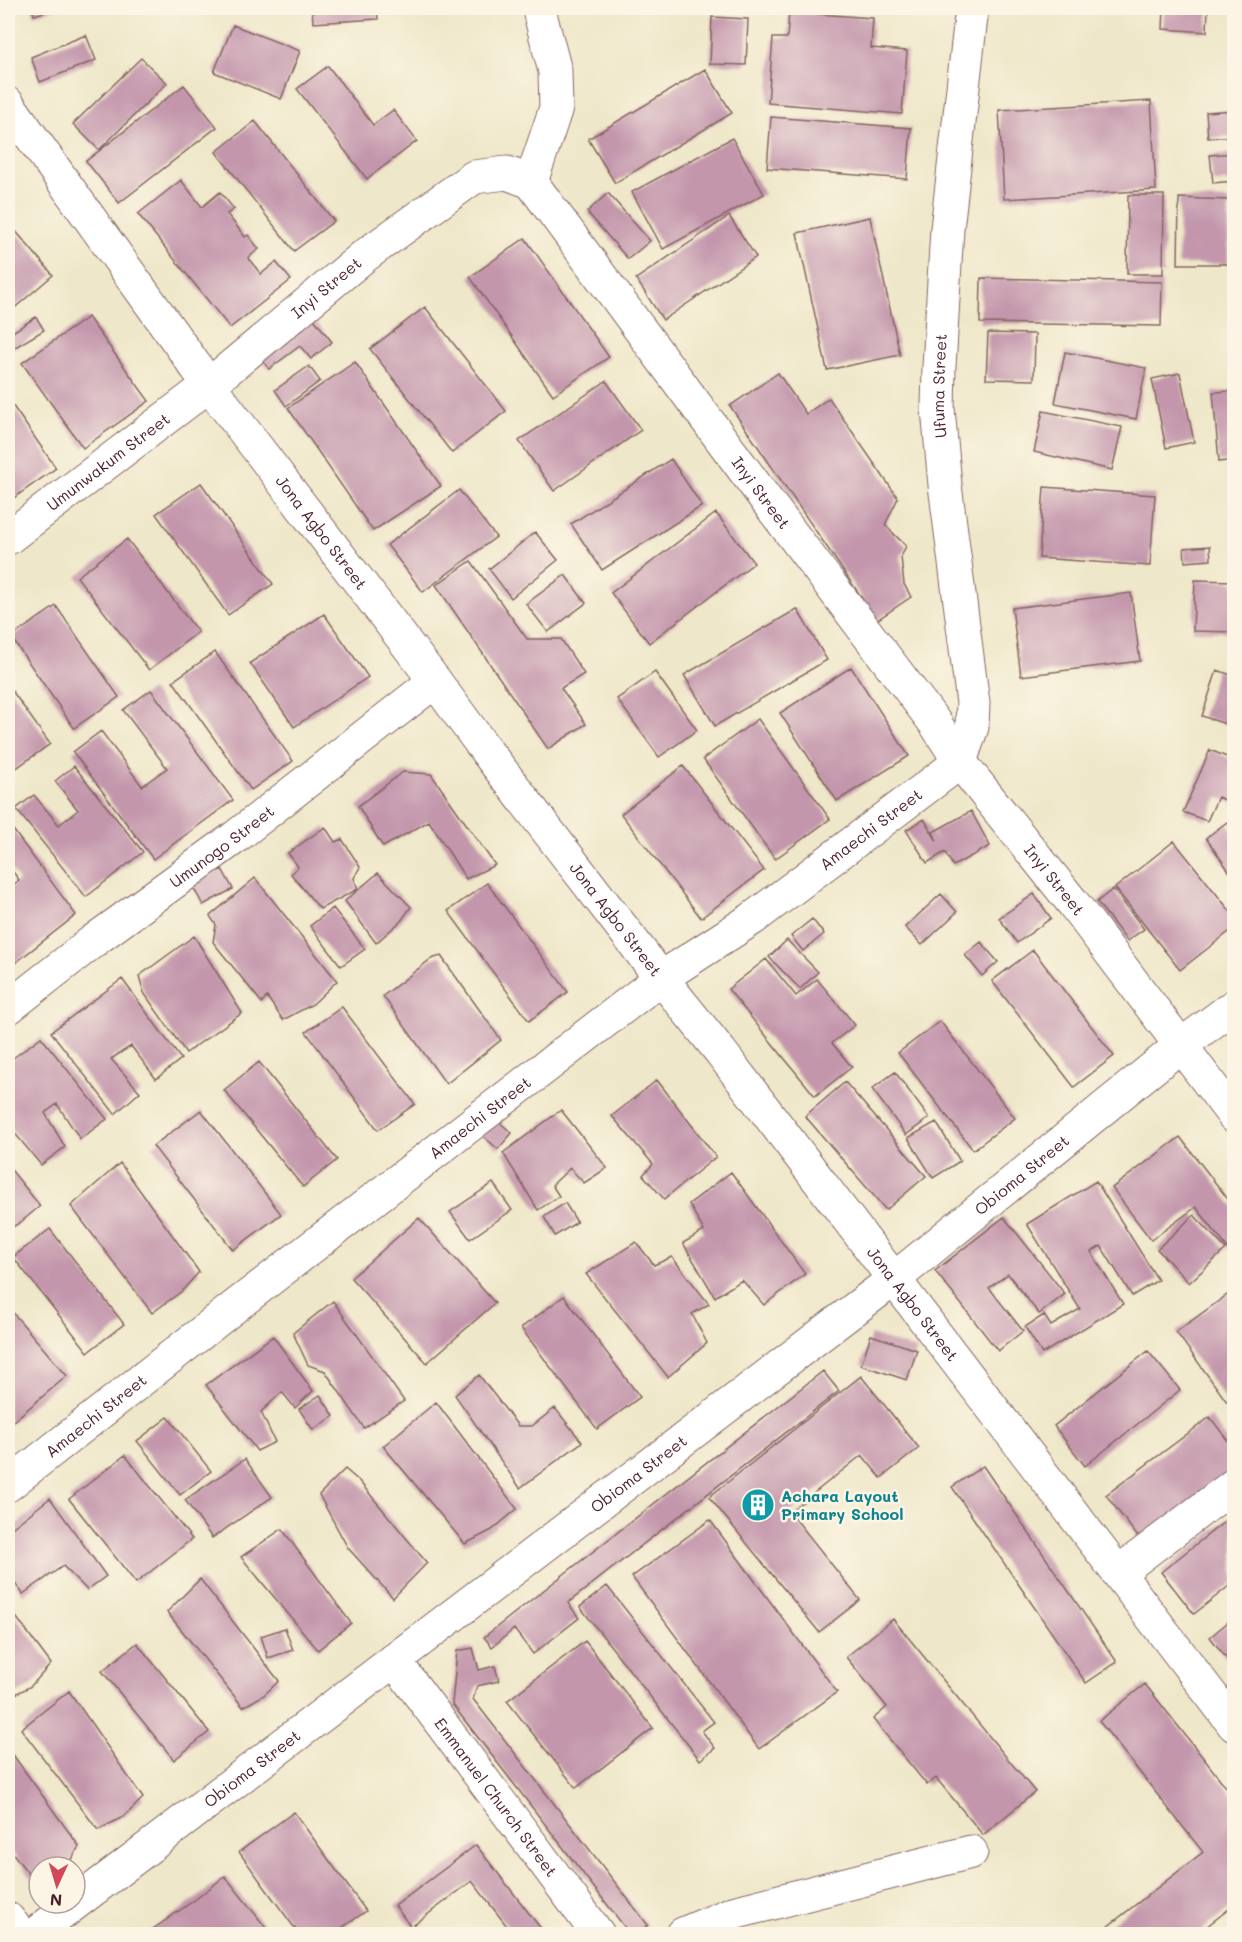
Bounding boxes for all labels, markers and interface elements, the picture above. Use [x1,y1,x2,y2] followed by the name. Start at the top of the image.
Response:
[286,252,365,323] street label: Inyi Street
[927,333,951,439] street label: Ufuma Street
[42,408,174,515] street label: Umunwakum Street
[727,452,795,533] street label: Inyi Street
[272,471,372,594] street label: Jona Agbo Street
[815,783,926,874] street label: Amaechi Street
[165,800,278,892] street label: Umunogo Street
[1020,840,1090,919] street label: Inyi Street
[566,858,667,980] street label: Jona Agbo Street
[424,1071,535,1163] street label: Amaechi Street
[970,1130,1073,1219] street label: Obioma Street
[863,1242,964,1365] street label: Jona Agbo Street
[41,1369,151,1462] street label: Amaechi Street
[586,1430,691,1517] street label: Obioma Street
[781,1485,904,1524] place label: Achara Layout Primary School
[740,1487,776,1523] building icon: Achara Layout Primary School
[430,1713,563,1881] street label: Emmanuel Church Street
[199,1725,304,1812] street label: Obioma Street
[27,1855,87,1915] north arrow
[49,1890,63,1911] text: N

